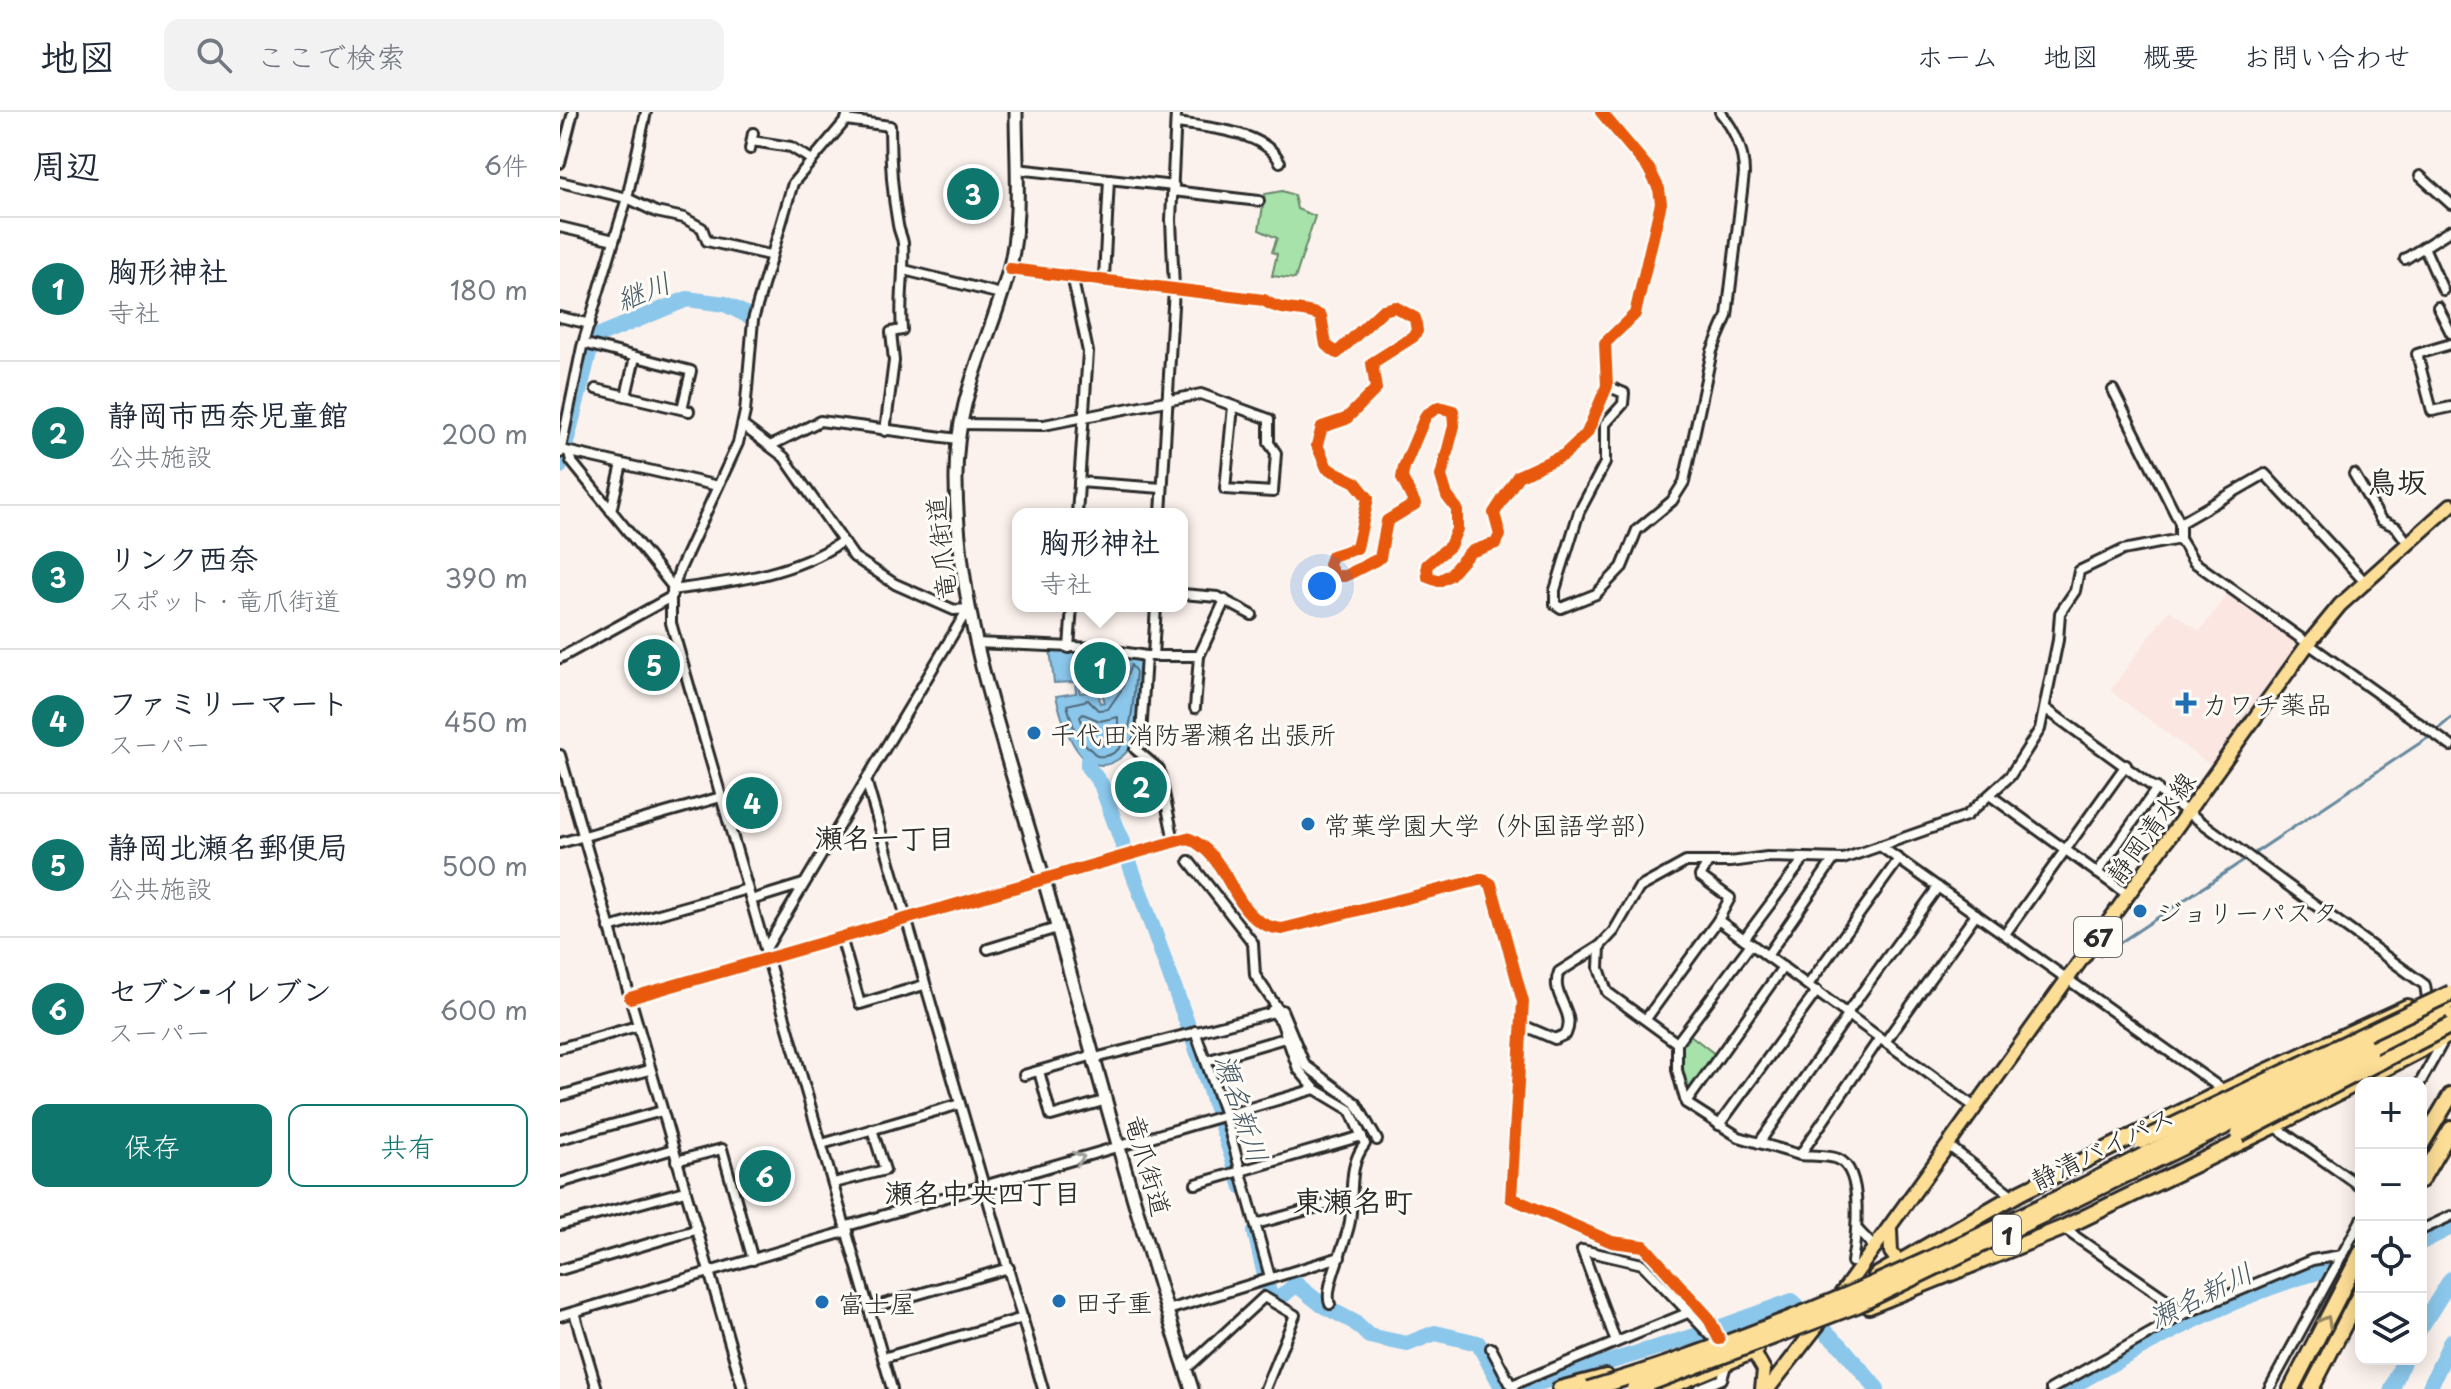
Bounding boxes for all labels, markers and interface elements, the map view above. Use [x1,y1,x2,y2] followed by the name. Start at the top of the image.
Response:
[164,19,724,91] search box
[40,27,116,84] text: 地図
[192,33,236,77] icon: search
[256,33,406,78] text: ここで検索
[1916,34,1999,77] text: ホーム
[2043,34,2099,77] text: 地図
[2143,34,2199,77] text: 概要
[2243,34,2411,77] text: お問い合わせ
[32,138,100,190] text: 周辺
[484,145,528,184] text: 6件
[947,164,999,224] pin: 3
[108,247,228,292] text: 胸形神社
[609,260,677,320] water label: 継川
[52,270,64,309] text: 1
[450,270,528,309] text: 180 m
[108,292,160,331] text: 寺社
[108,391,348,436] text: 静岡市西奈児童館
[49,414,67,453] text: 2
[441,414,528,453] text: 200 m
[108,436,212,475] text: 公共施設
[2367,458,2427,503] district label: 鳥坂
[915,494,965,602] street label: 竜爪街道
[1012,508,1188,612] popup
[1040,518,1160,563] text: 胸形神社
[108,535,258,580] text: リンク西奈
[49,558,67,597] text: 3
[444,558,528,597] text: 390 m
[1040,563,1092,602] text: 寺社
[1302,566,1342,606] your location
[108,580,340,619] text: スポット · 竜爪街道
[628,635,680,695] pin: 5
[1074,638,1126,698] pin: 1
[108,679,349,724] text: ファミリーマート
[2202,684,2332,723] place label: カワチ薬品
[2177,694,2195,712] marker: カワチ薬品
[49,702,67,741] text: 4
[444,702,528,741] text: 450 m
[1050,714,1336,753] place label: 千代田消防署瀬名出張所
[108,724,211,763] text: スーパー
[1025,724,1043,742] marker: 千代田消防署瀬名出張所
[1115,757,1167,817] pin: 2
[2096,763,2204,891] street label: 静岡清水線
[726,773,778,833] pin: 4
[1324,805,1662,844] place label: 常葉学園大学（外国語学部）
[815,815,955,858] district label: 瀬名一丁目
[1299,815,1317,833] marker: 常葉学園大学（外国語学部）
[108,823,348,868] text: 静岡北瀬名郵便局
[50,846,66,885] text: 5
[441,846,528,885] text: 500 m
[108,868,212,907] text: 公共施設
[2156,892,2339,931] place label: ジョリーパスタ
[2131,902,2149,920] marker: ジョリーパスタ
[2074,917,2122,957] road number: 67
[108,967,332,1012] text: セブン-イレブン
[49,990,67,1029] text: 6
[440,990,528,1029] text: 600 m
[108,1012,211,1051] text: スーパー
[1205,1048,1281,1168] water label: 瀬名新川
[2355,1077,2427,1365] map controls
[2355,1077,2427,1149] button: +
[2024,1095,2180,1199] street label: 静清バイパス
[32,1104,272,1187] button: 保存
[288,1104,528,1187] button: 共有
[1116,1110,1182,1220] street label: 竜爪街道
[739,1146,791,1206] pin: 6
[2355,1149,2427,1221] button: −
[1072,1151,1086,1167] one-way arrow
[885,1170,1081,1213] district label: 瀬名中央四丁目
[1293,1177,1413,1222] district label: 東瀬名町
[1993,1215,2021,1255] road number: 1
[2355,1221,2427,1293] button: locate
[2140,1250,2260,1338] water label: 瀬名新川
[1075,1282,1153,1321] place label: 田子重
[838,1283,916,1322] place label: 富士屋
[1050,1292,1068,1310] marker: 田子重
[813,1293,831,1311] marker: 富士屋
[2355,1293,2427,1365] button: layers
[2316,1315,2331,1329] one-way arrow

